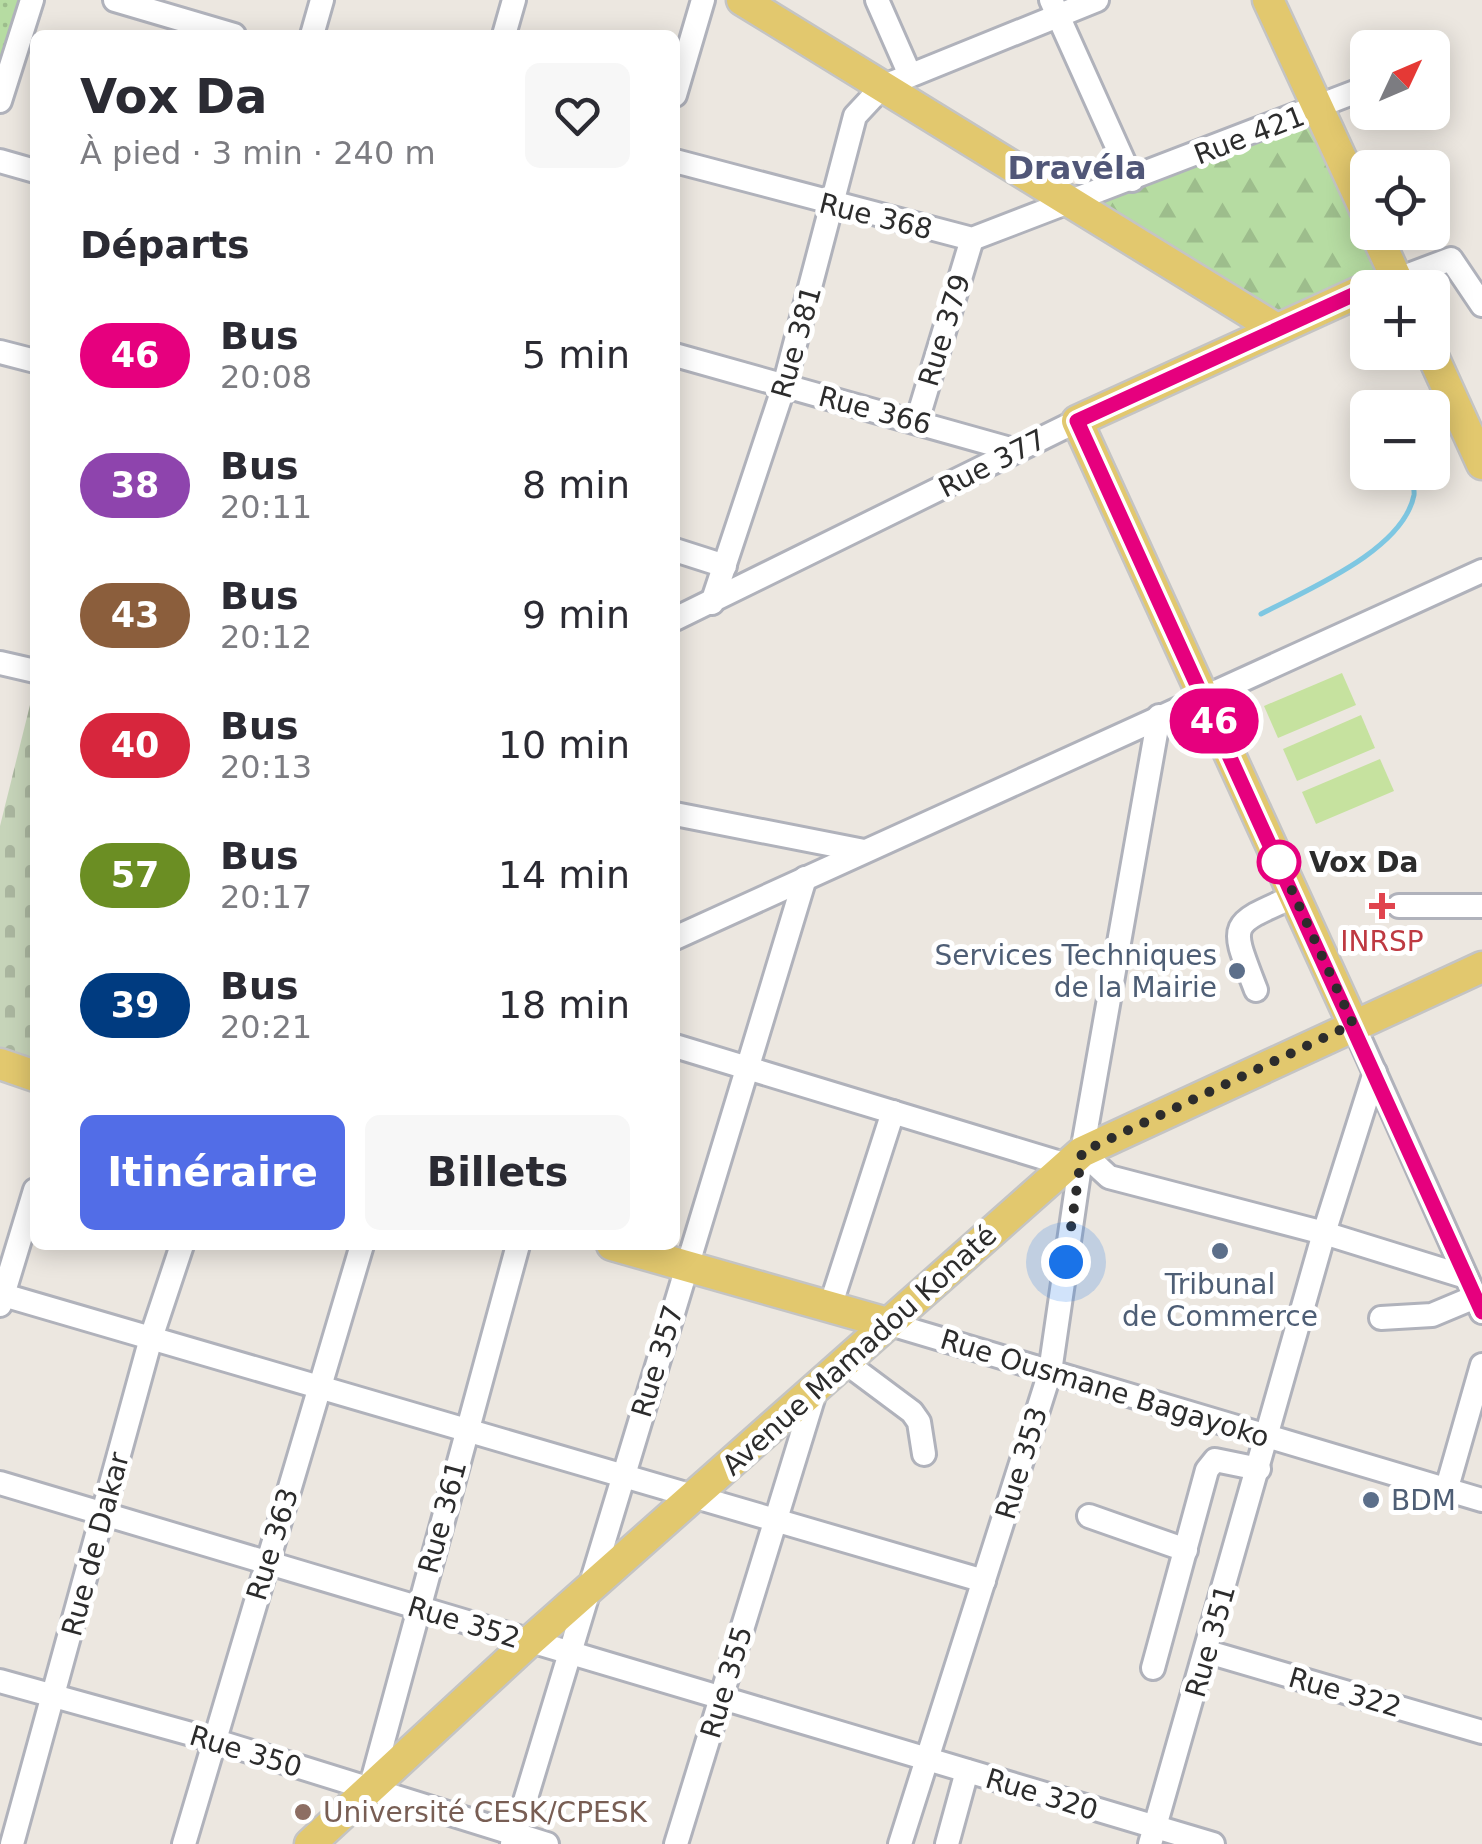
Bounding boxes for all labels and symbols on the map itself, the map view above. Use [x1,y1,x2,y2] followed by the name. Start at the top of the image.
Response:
[1350,30,1450,130] north arrow
[1189,99,1309,172] street label: Rue 421
[1007,149,1147,187] district label: Dravéla
[816,187,936,246] street label: Rue 368
[912,270,977,390] street label: Rue 379
[765,282,828,402] street label: Rue 381
[815,380,935,441] street label: Rue 366
[933,423,1051,504] street label: Rue 377
[1169,688,1259,754] line badge: 46
[1258,841,1300,883] marker: Vox Da
[1309,846,1418,879] place label: Vox Da
[1369,893,1395,919] marker: INRSP
[1340,925,1424,958] place label: INRSP
[934,939,1217,1004] place label: Services Techniques de la Mairie
[1226,960,1248,982] marker: Services Techniques de la Mairie
[715,1219,1003,1482] street label: Avenue Mamadou Konaté
[1041,1237,1091,1287] your location
[1209,1240,1231,1262] marker: Tribunal de Commerce
[1122,1268,1318,1333] place label: Tribunal de Commerce
[625,1301,690,1421] street label: Rue 357
[936,1323,1273,1454] street label: Rue Ousmane Bagayoko
[989,1403,1054,1523] street label: Rue 353
[55,1448,136,1640] street label: Rue de Dakar
[412,1457,473,1577] street label: Rue 361
[240,1484,305,1604] street label: Rue 363
[1391,1484,1456,1517] place label: BDM
[1360,1489,1382,1511] marker: BDM
[1179,1581,1242,1701] street label: Rue 351
[404,1590,524,1655] street label: Rue 352
[694,1622,759,1742] street label: Rue 355
[1285,1661,1405,1724] street label: Rue 322
[186,1719,306,1784] street label: Rue 350
[982,1762,1102,1827] street label: Rue 320
[323,1796,648,1829] place label: Université CESK/CPESK
[292,1801,314,1823] marker: Université CESK/CPESK

